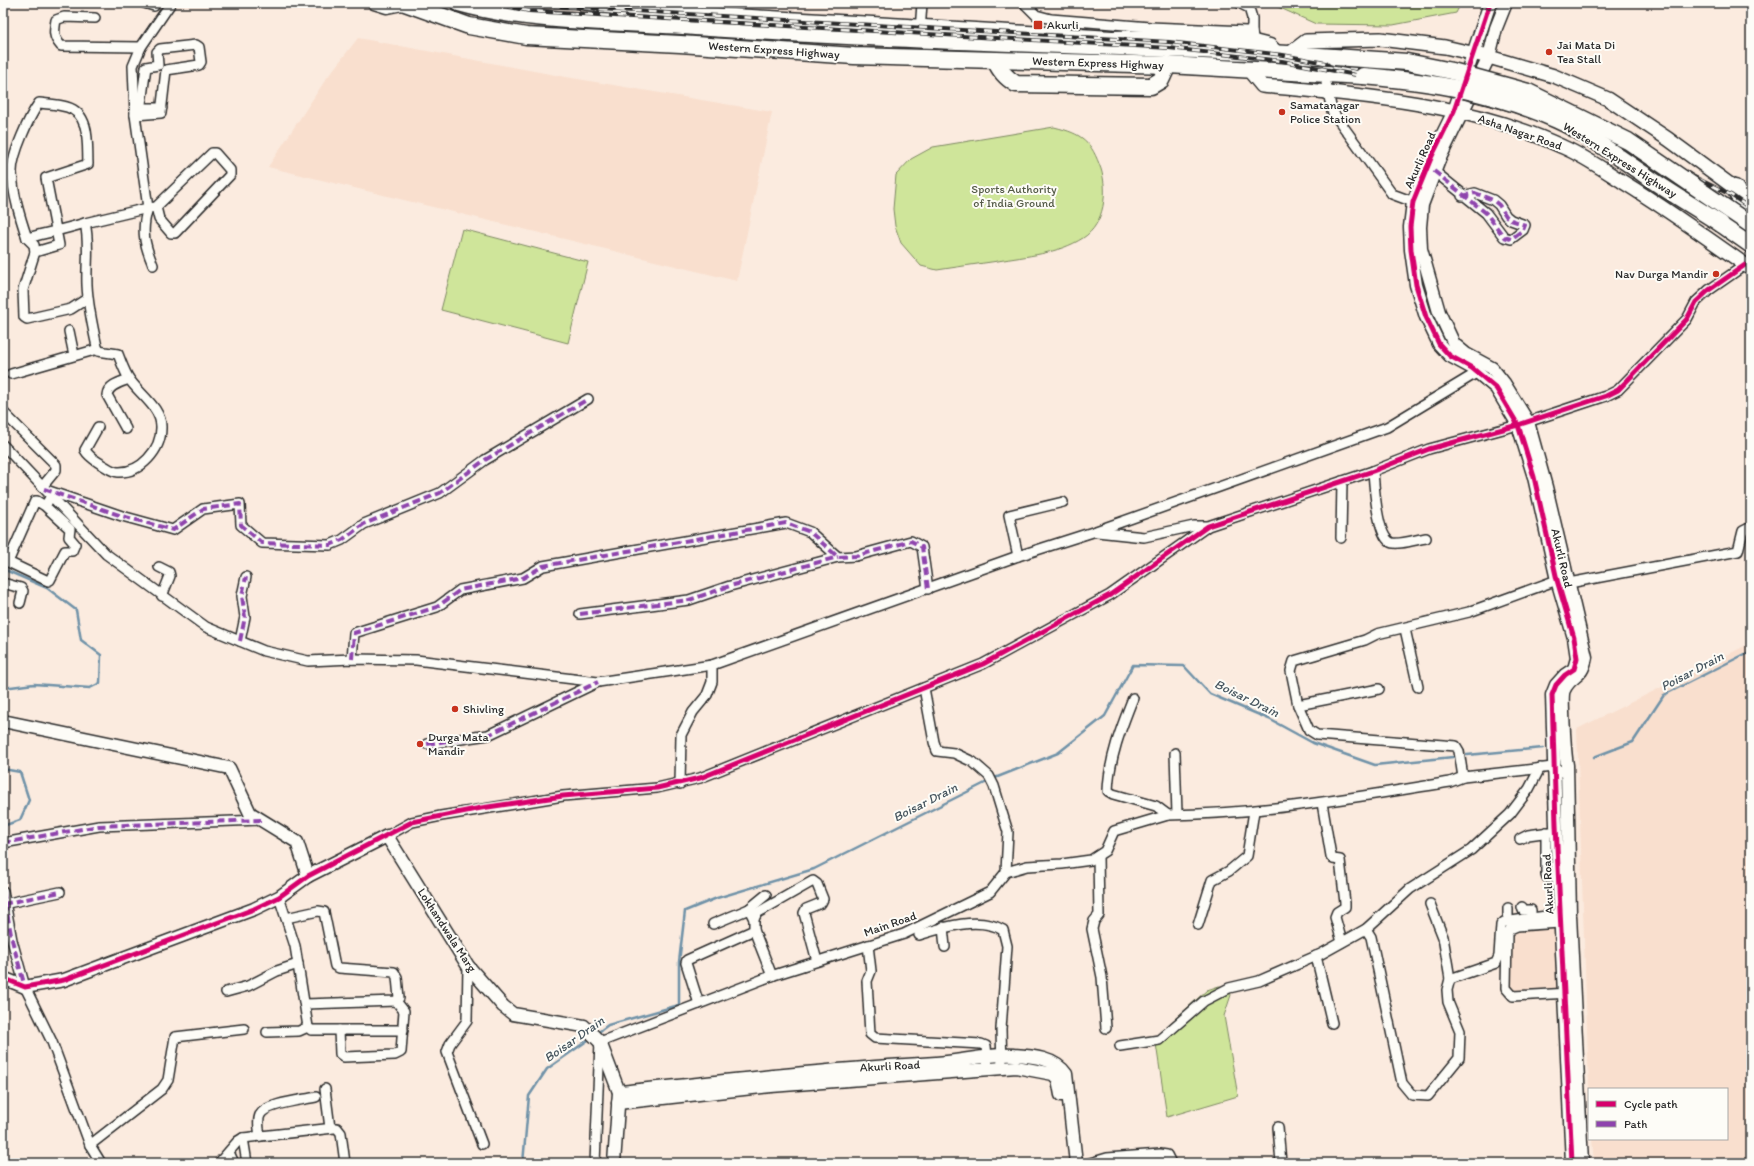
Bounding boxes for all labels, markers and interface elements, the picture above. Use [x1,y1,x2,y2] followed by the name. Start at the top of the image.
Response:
[1047,18,1079,32] place label: Akurli
[1032,19,1044,31] marker: Akurli
[708,38,840,62] street label: Western Express Highway
[1557,38,1615,66] place label: Jai Mata Di Tea Stall
[1544,47,1554,57] marker: Jai Mata Di Tea Stall
[1032,54,1164,72] street label: Western Express Highway
[1290,98,1361,126] place label: Samatanagar Police Station
[1277,107,1287,117] marker: Samatanagar Police Station
[1476,111,1564,153] street label: Asha Nagar Road
[1560,119,1680,201] street label: Western Express Highway
[1401,129,1439,190] street label: Akurli Road
[971,182,1057,210] park label: Sports Authority of India Ground
[1615,267,1708,281] place label: Nav Durga Mandir
[1711,269,1721,279] marker: Nav Durga Mandir
[1548,527,1576,589] street label: Akurli Road
[1658,648,1726,694] water label: Poisar Drain
[1212,676,1282,720] water label: Boisar Drain
[463,702,505,716] place label: Shivling
[450,704,460,714] marker: Shivling
[428,730,489,758] place label: Durga Mata Mandir
[415,739,425,749] marker: Durga Mata Mandir
[890,779,960,825] water label: Boisar Drain
[1539,853,1557,915] street label: Akurli Road
[415,886,480,975] street label: Lokhandwala Marg
[862,908,919,939] street label: Main Road
[541,1012,607,1065] water label: Boisar Drain
[859,1057,921,1075] street label: Akurli Road
[1588,1088,1728,1140] legend
[1624,1097,1678,1111] text: Cycle path
[1624,1117,1647,1131] text: Path

